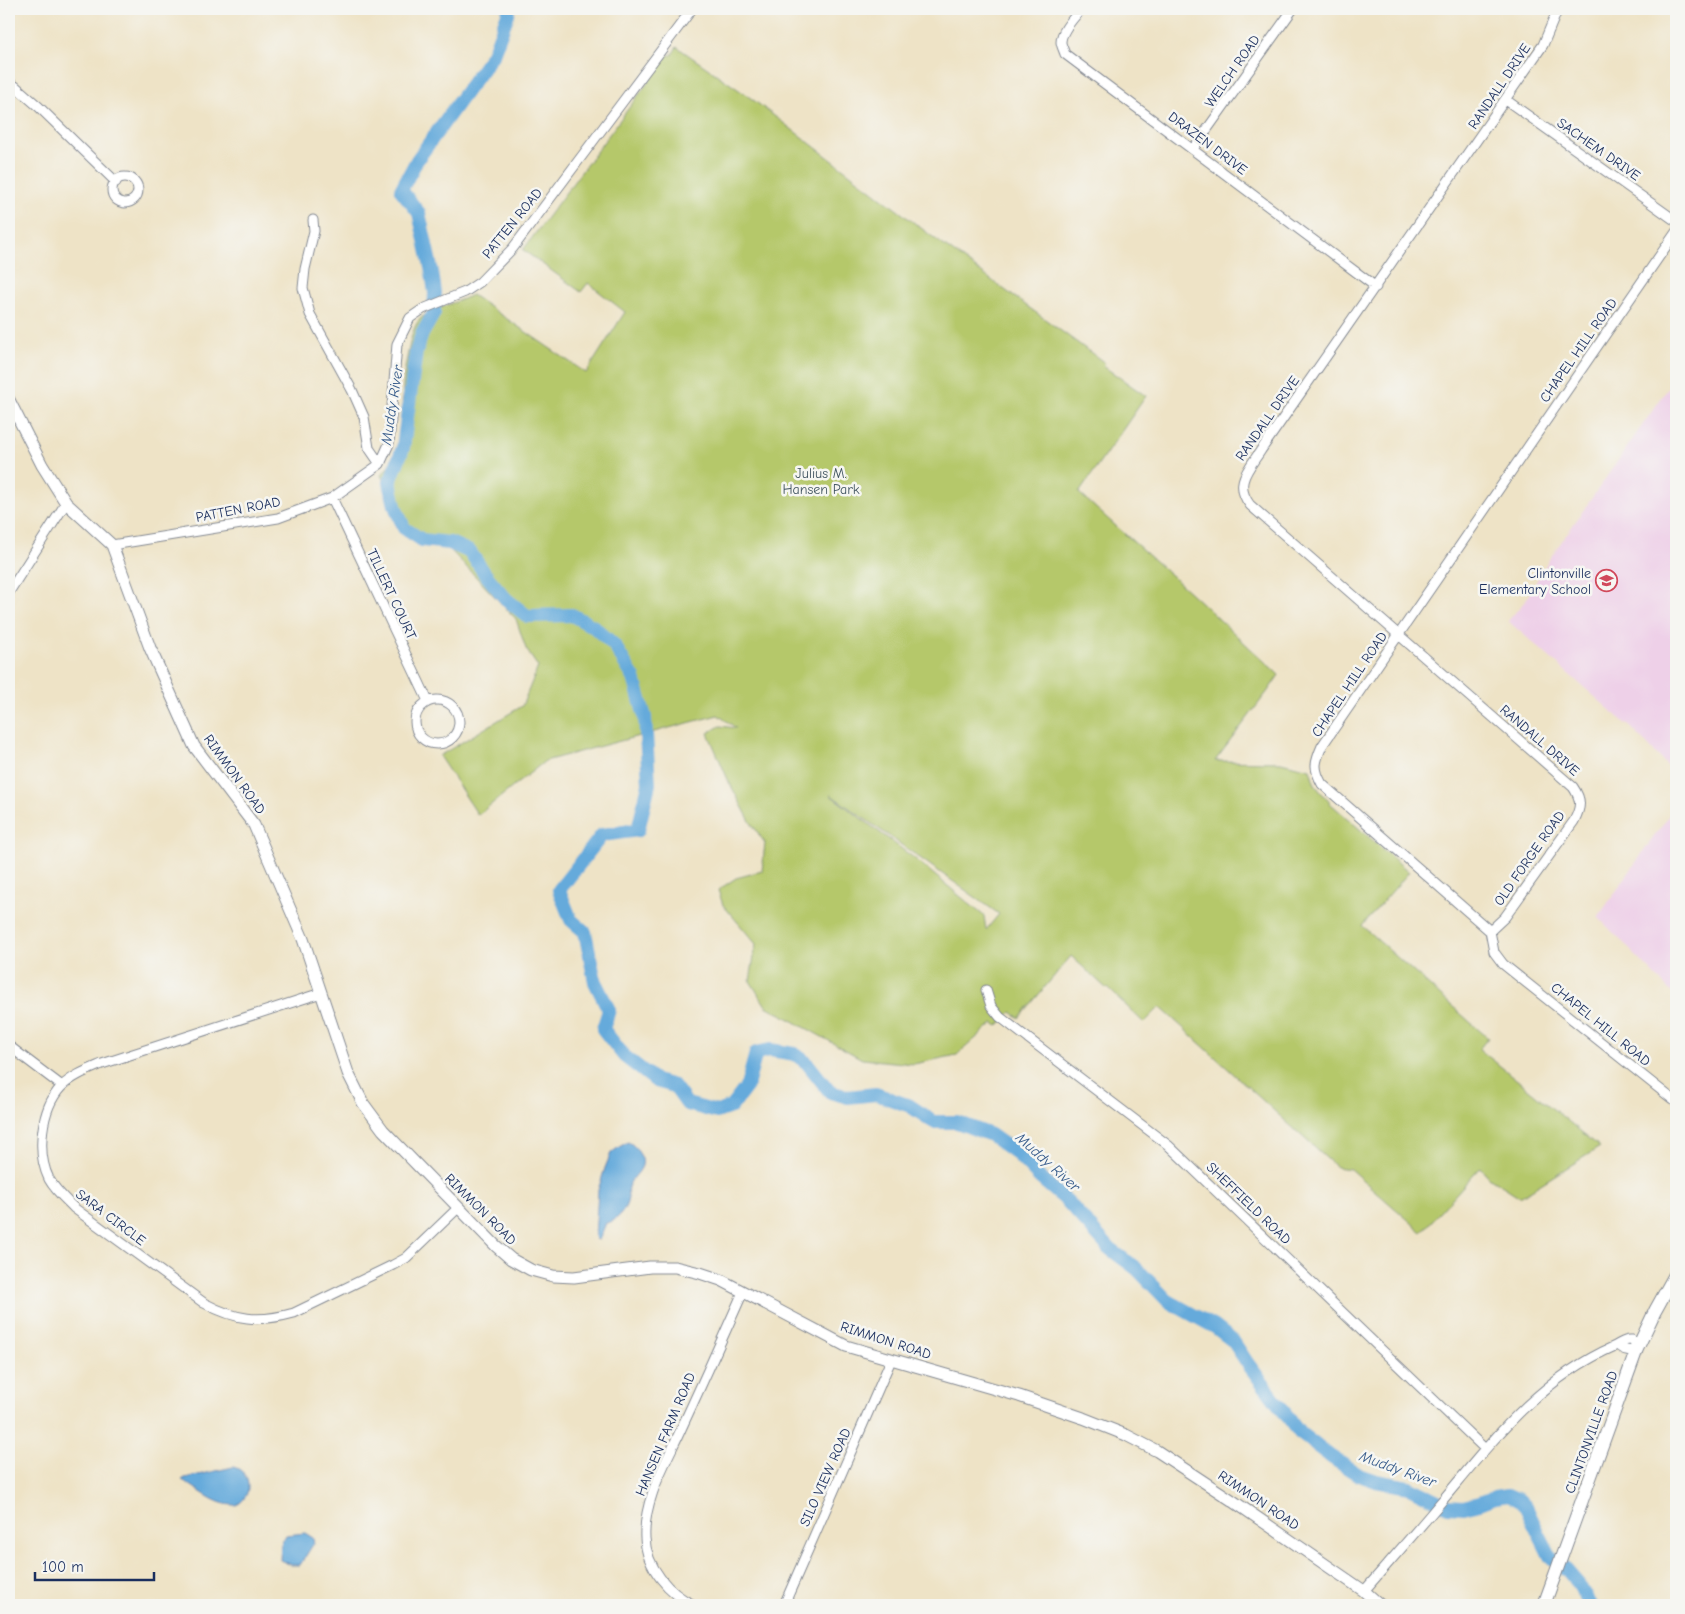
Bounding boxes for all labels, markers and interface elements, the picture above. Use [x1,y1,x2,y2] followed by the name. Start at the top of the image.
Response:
[1201,32,1264,111] street label: WELCH ROAD
[1464,40,1534,132] street label: RANDALL DRIVE
[1165,108,1250,179] street label: DRAZEN DRIVE
[1554,114,1644,184] street label: SACHEM DRIVE
[479,184,546,262] street label: PATTEN ROAD
[1536,295,1621,406] street label: CHAPEL HILL ROAD
[377,363,407,447] water label: Muddy River
[1232,372,1303,464] street label: RANDALL DRIVE
[782,465,860,498] park label: Julius M. Hansen Park
[194,493,282,526] street label: PATTEN ROAD
[363,546,420,643] street label: TILLERT COURT
[1479,565,1591,598] place label: Clintonville Elementary School
[1595,569,1619,593] school or university icon: Clintonville Elementary School
[1308,628,1391,740] street label: CHAPEL HILL ROAD
[1496,701,1583,780] street label: RANDALL DRIVE
[200,731,269,818] street label: RIMMON ROAD
[1490,807,1569,909] street label: OLD FORGE ROAD
[1547,979,1654,1070] street label: CHAPEL HILL ROAD
[1011,1128,1085,1196] water label: Muddy River
[1203,1159,1295,1248] street label: SHEFFIELD ROAD
[441,1170,520,1249] street label: RIMMON ROAD
[72,1185,149,1249] street label: SARA CIRCLE
[838,1318,934,1363] street label: RIMMON ROAD
[1561,1368,1622,1496] street label: CLINTONVILLE ROAD
[632,1370,699,1499] street label: HANSEN FARM ROAD
[796,1425,855,1529] street label: SILO VIEW ROAD
[1356,1446,1440,1492] water label: Muddy River
[1215,1467,1303,1534] street label: RIMMON ROAD
[35,1549,154,1581] scale bar
[42,1558,84,1576] text: 100 m

